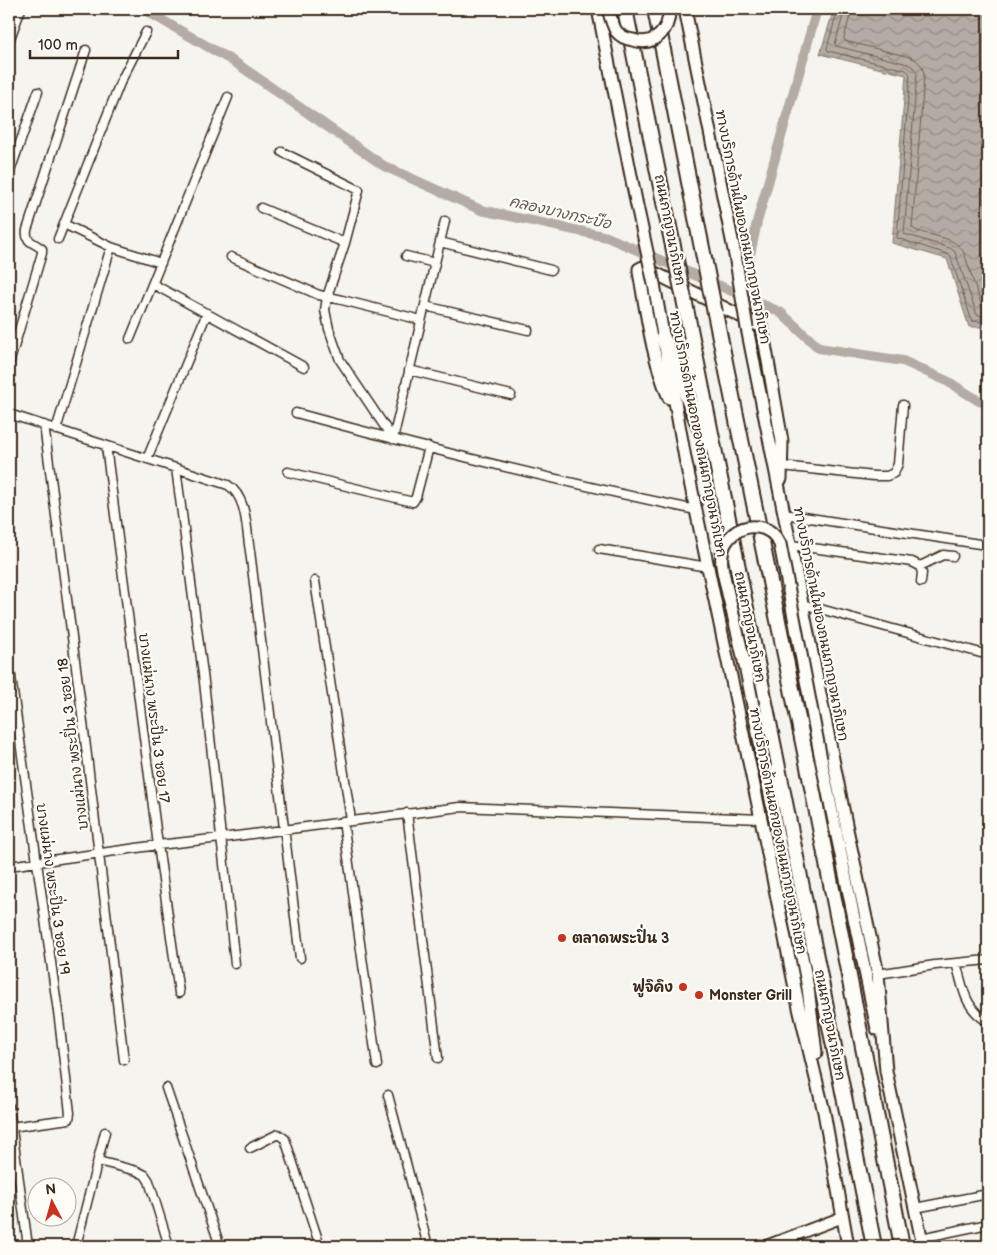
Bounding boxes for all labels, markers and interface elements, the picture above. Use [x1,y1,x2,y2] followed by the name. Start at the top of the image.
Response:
[30,28,178,60] scale bar
[38,36,78,55] text: 100 m
[712,108,775,346] street label: ทางบริการด้านในของถนนกาญจนาภิเษก
[651,173,689,287] street label: ถนนกาญจนาภิเษก
[507,191,614,234] water label: คลองบางกระบือ
[666,309,730,559] street label: ทางบริการด้านนอกของถนนกาญจนาภิเษก
[790,505,853,743] street label: ทางบริการด้านในของถนนกาญจนาภิเษก
[731,570,769,684] street label: ถนนกาญจนาภิเษก
[135,631,177,804] street label: บางแม่นาง พระปิ่น 3 ซอย 17
[50,657,92,831] street label: บางแม่นาง พระปิ่น 3 ซอย 18
[746,706,810,956] street label: ทางบริการด้านนอกของถนนกาญจนาภิเษก
[33,802,78,976] street label: บางแม่นาง พระปิ่น 3 ซอย 19
[572,924,669,947] place label: ตลาดพระปิ่น 3
[556,932,568,944] marker: ตลาดพระปิ่น 3
[811,968,849,1082] street label: ถนนกาญจนาภิเษก
[633,978,673,998] place label: ฟูจิคิง
[677,981,689,993] marker: ฟูจิคิง
[709,987,792,1004] place label: Monster Grill
[693,989,705,1001] marker: Monster Grill
[28,1178,78,1228] north arrow
[45,1181,57,1199] text: N

